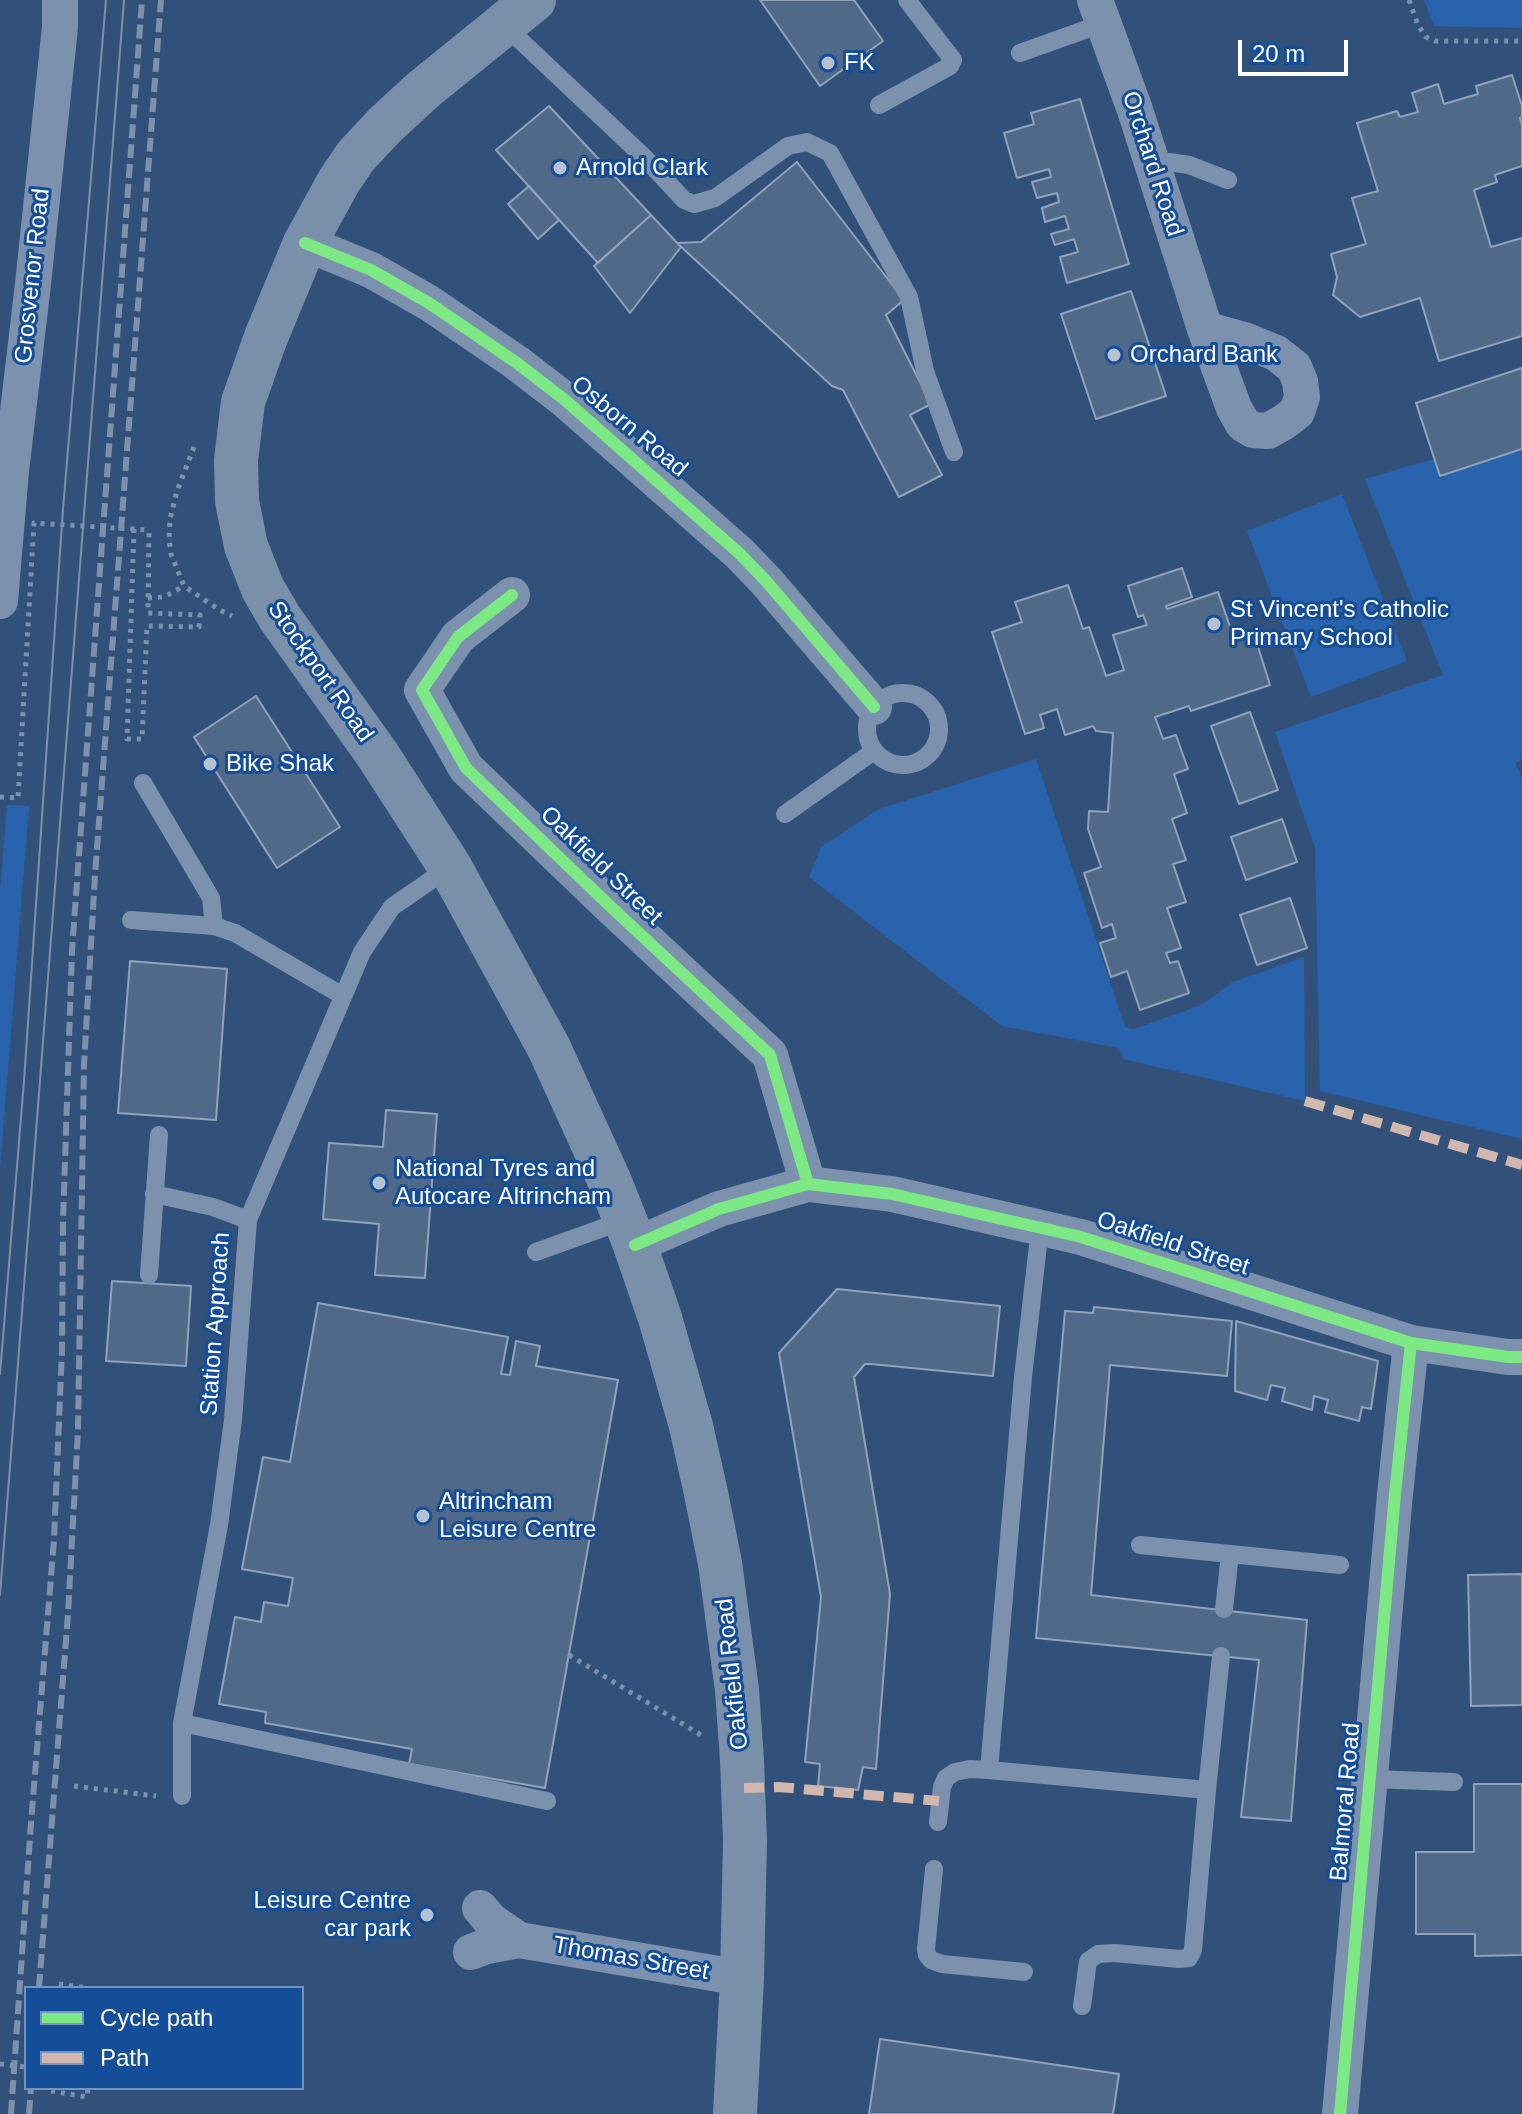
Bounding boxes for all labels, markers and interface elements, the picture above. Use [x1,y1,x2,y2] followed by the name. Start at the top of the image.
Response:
[1242,24,1352,74] scale bar
[1252,40,1305,67] text: 20 m
[844,49,875,77] place label: FK
[819,54,837,72] marker: FK
[1115,88,1189,240] street label: Orchard Road
[576,154,708,182] place label: Arnold Clark
[551,159,569,177] marker: Arnold Clark
[9,187,57,365] street label: Grosvenor Road
[1130,341,1278,369] place label: Orchard Bank
[1105,346,1123,364] marker: Orchard Bank
[565,370,693,484] street label: Osborn Road
[261,596,379,748] street label: Stockport Road
[1230,596,1449,652] place label: St Vincent's Catholic Primary School
[1205,615,1223,633] marker: St Vincent's Catholic Primary School
[226,750,334,778] place label: Bike Shak
[201,755,219,773] marker: Bike Shak
[534,801,668,931] street label: Oakfield Street
[395,1155,611,1211] place label: National Tyres and Autocare Altrincham
[370,1174,388,1192] marker: National Tyres and Autocare Altrincham
[1093,1206,1253,1282] street label: Oakfield Street
[195,1231,237,1417] street label: Station Approach
[439,1488,596,1544] place label: Altrincham Leisure Centre
[414,1507,432,1525] marker: Altrincham Leisure Centre
[711,1597,755,1751] street label: Oakfield Road
[1325,1722,1367,1882] street label: Balmoral Road
[254,1887,411,1943] place label: Leisure Centre car park
[418,1906,436,1924] marker: Leisure Centre car park
[551,1931,711,1987] street label: Thomas Street
[24,1986,304,2090] legend
[100,2004,213,2031] text: Cycle path
[100,2044,149,2071] text: Path

